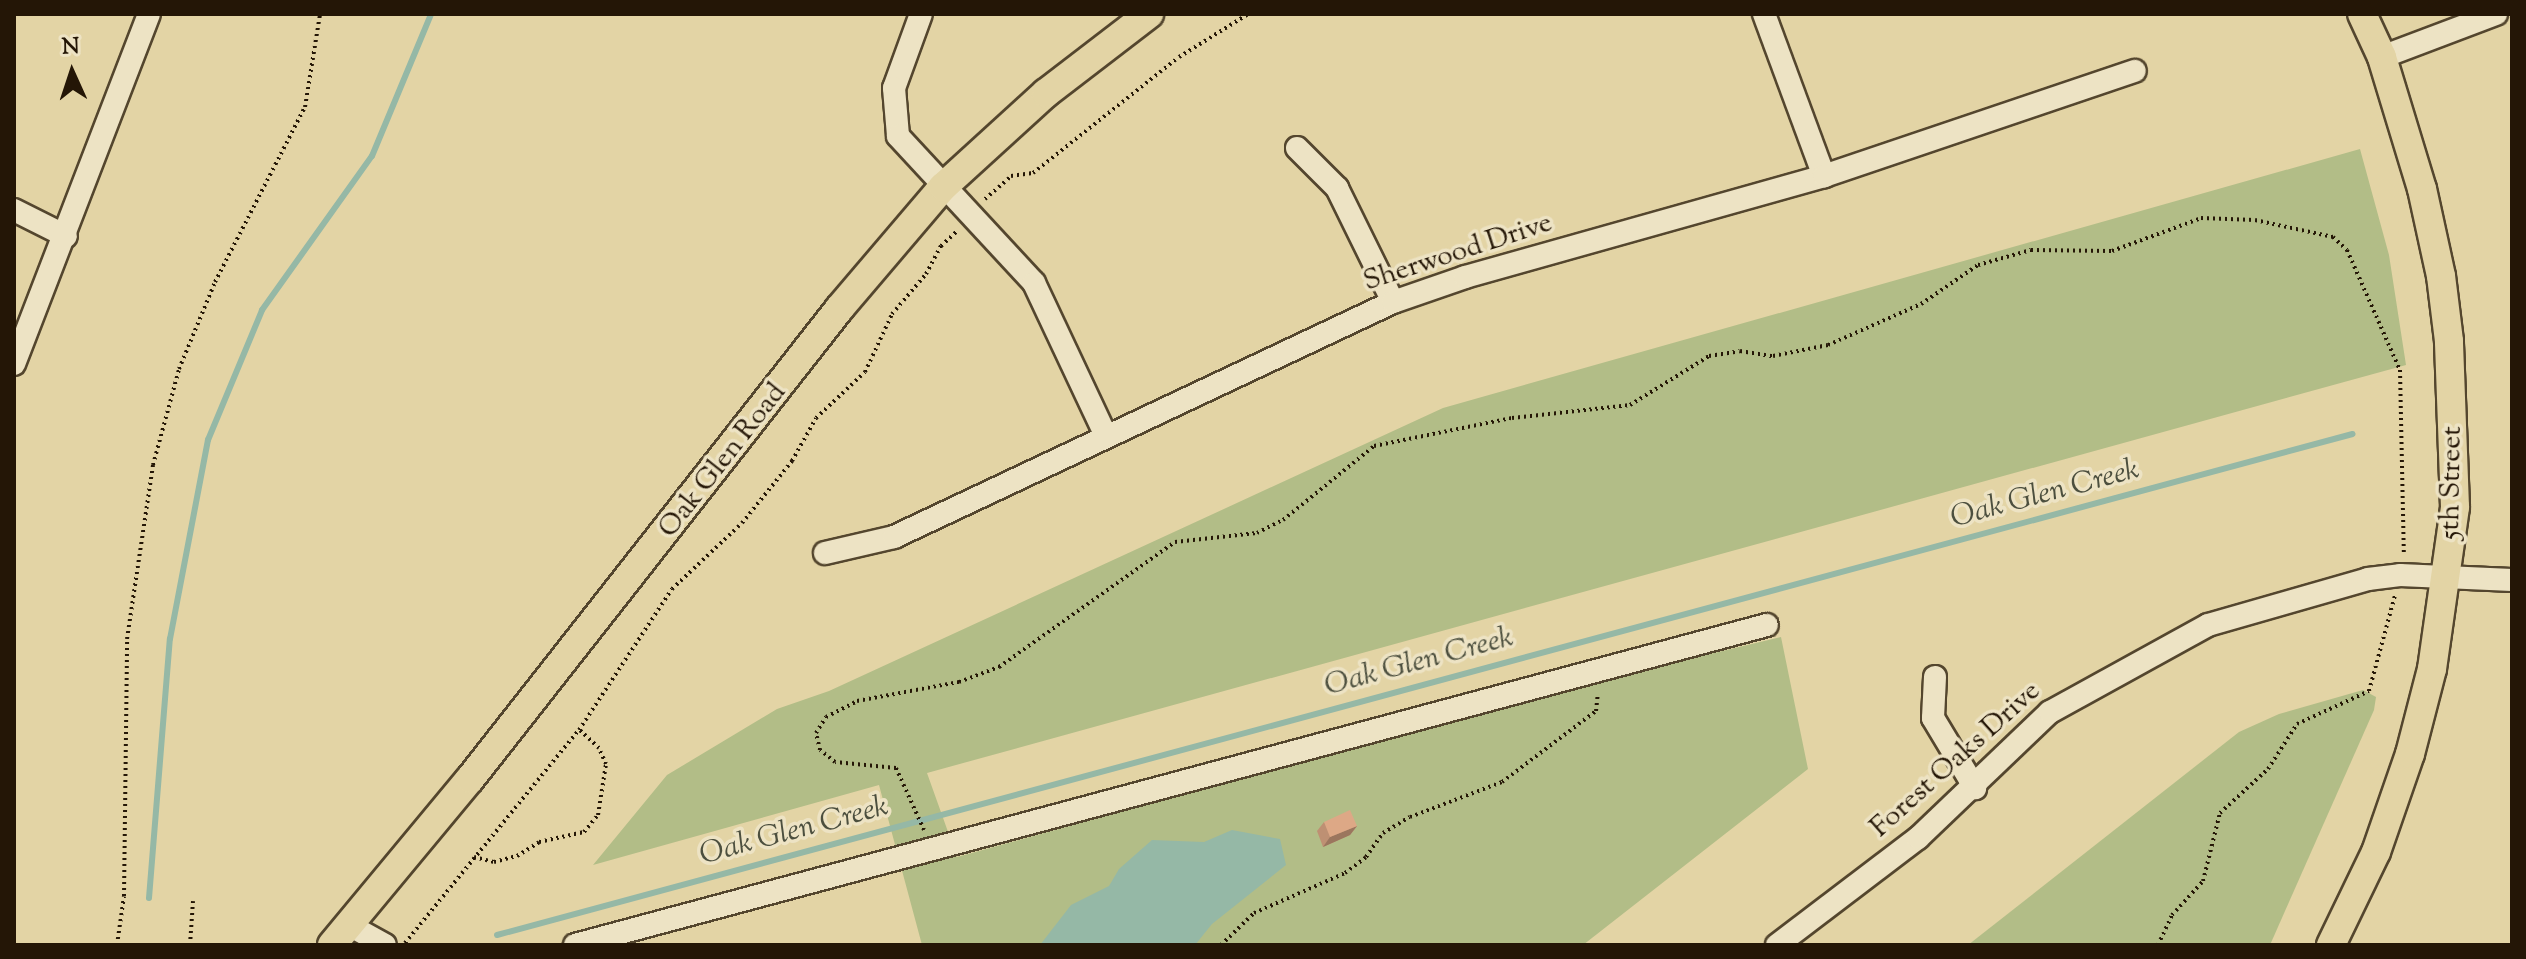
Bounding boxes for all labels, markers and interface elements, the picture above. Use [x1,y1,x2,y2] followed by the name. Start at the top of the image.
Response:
[32,32,112,112] north arrow
[61,32,80,64] text: N
[1359,207,1557,299] street label: Sherwood Drive
[652,377,794,545] street label: Oak Glen Road
[2434,426,2470,540] street label: 5th Street
[1947,453,2143,537] water label: Oak Glen Creek
[1321,621,1517,705] water label: Oak Glen Creek
[1864,675,2048,845] street label: Forest Oaks Drive
[696,790,892,874] water label: Oak Glen Creek

